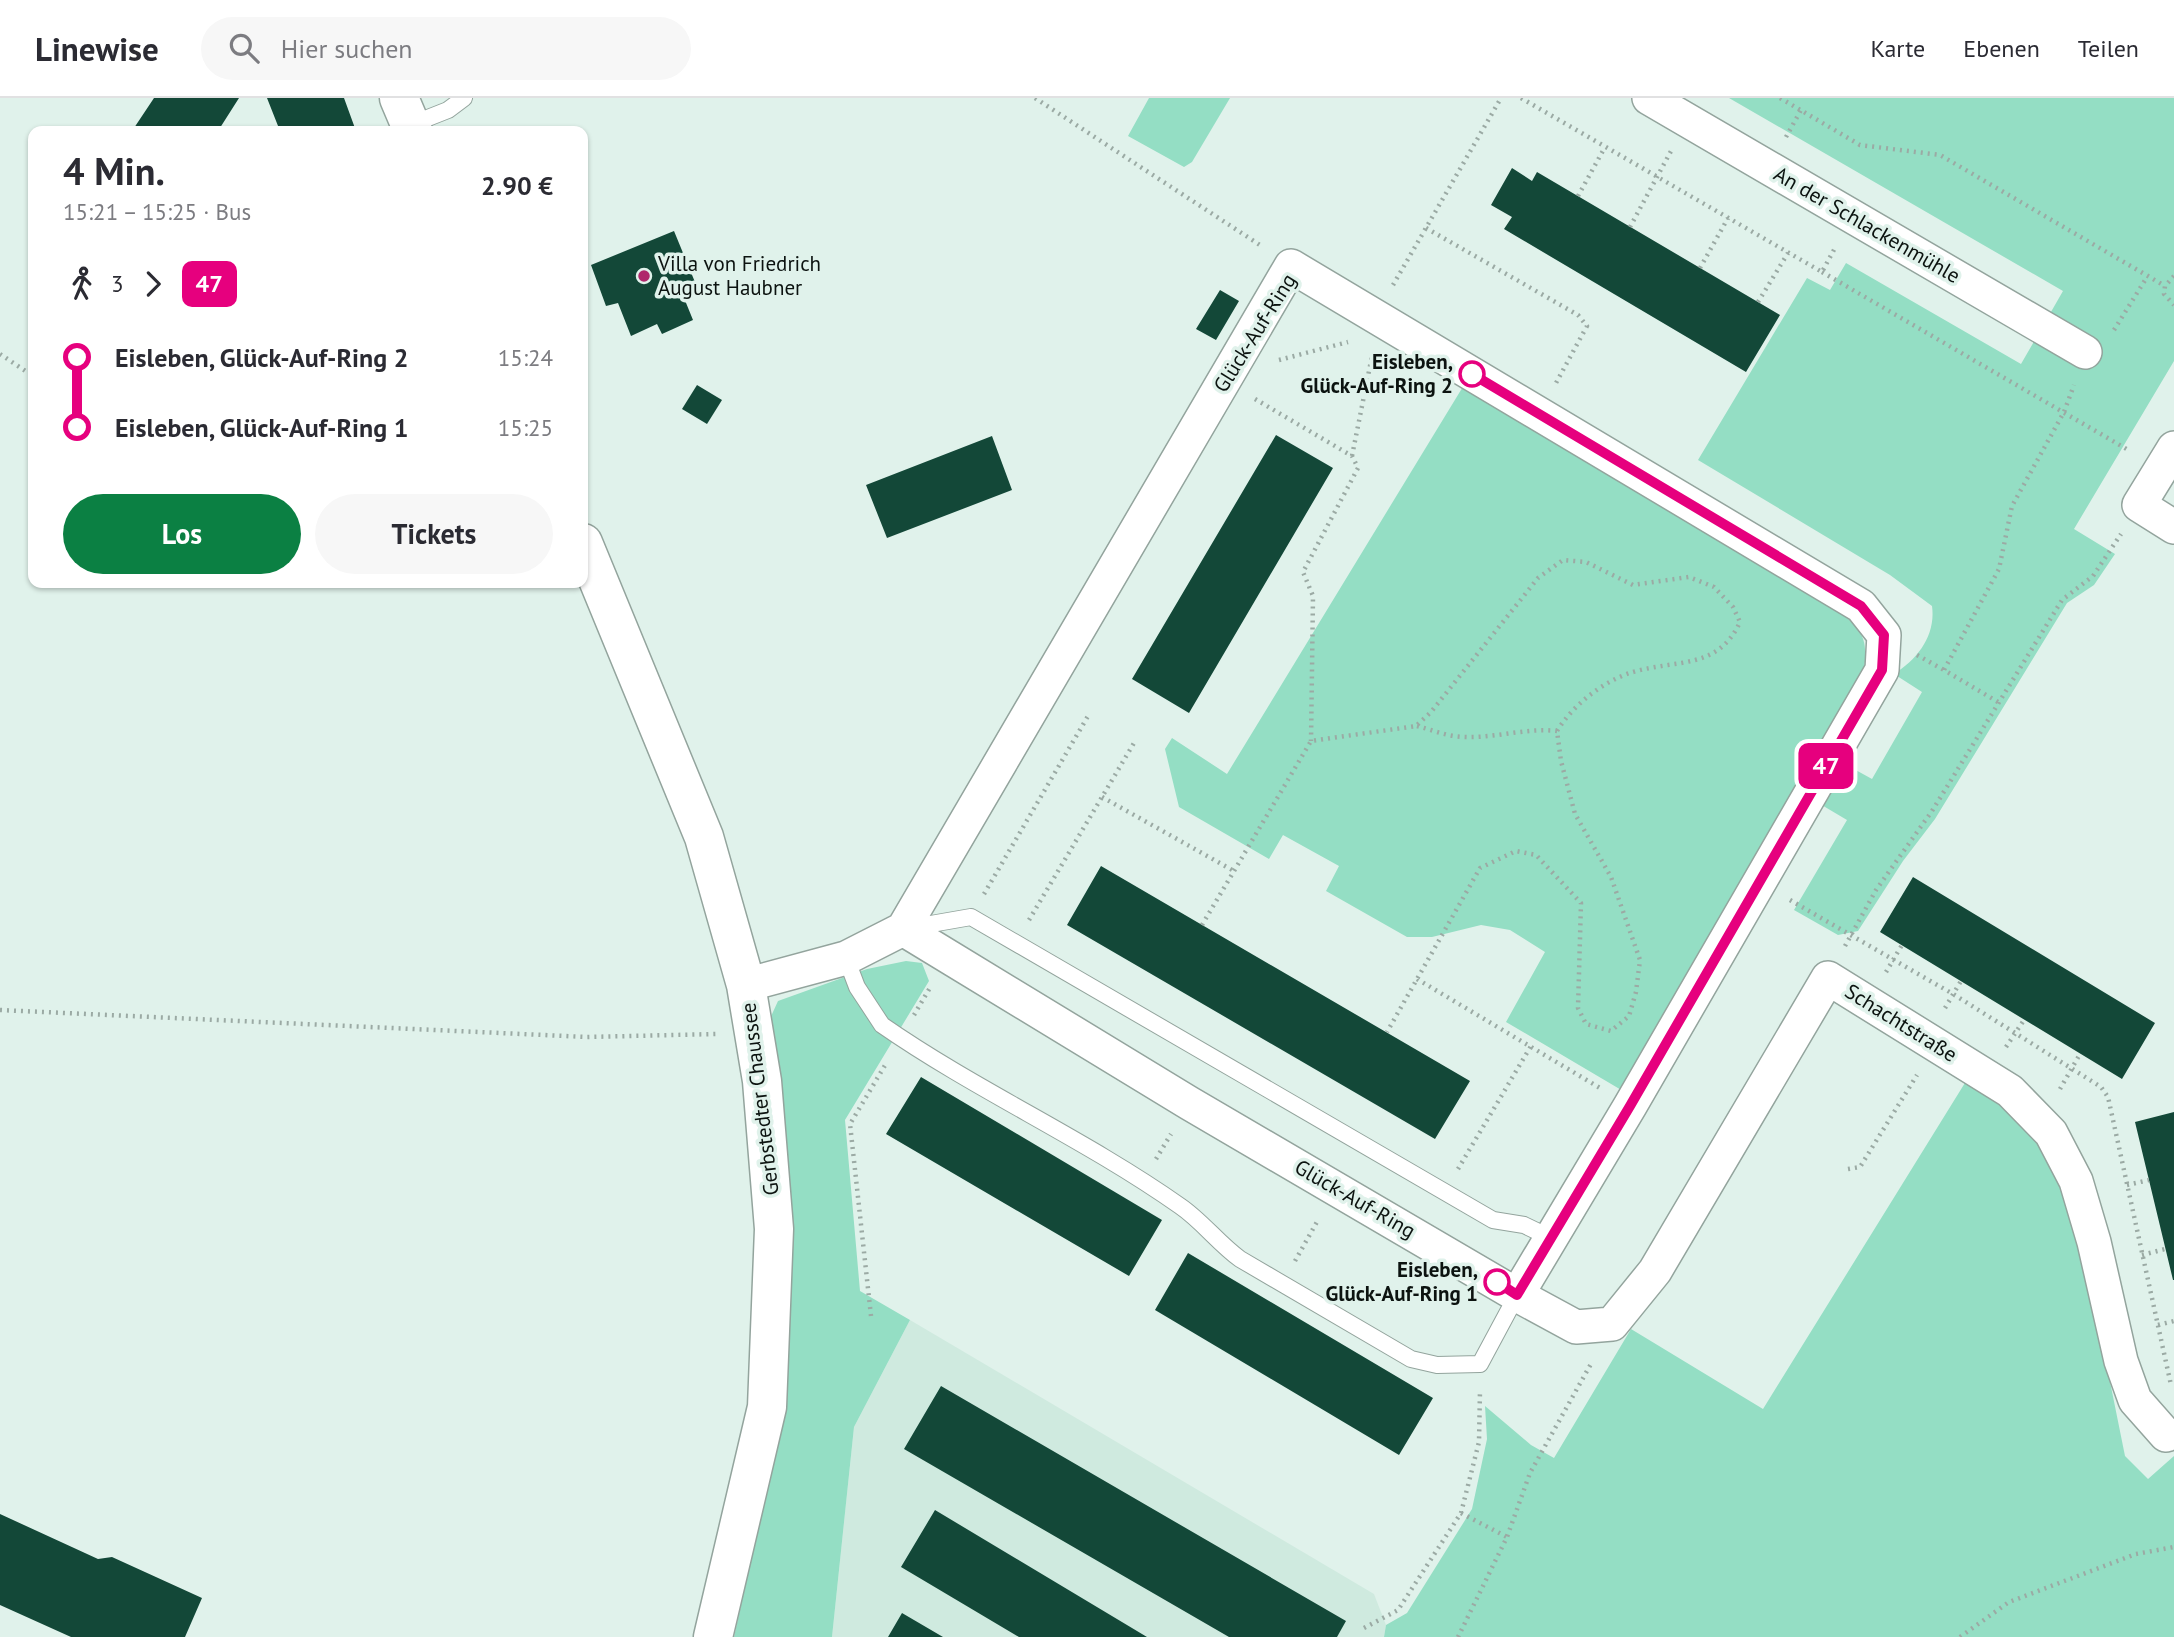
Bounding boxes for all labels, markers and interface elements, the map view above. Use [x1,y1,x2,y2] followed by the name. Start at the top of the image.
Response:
[201,17,691,80] search box
[35,27,159,70] text: Linewise
[225,29,263,67] icon: search
[281,32,413,65] text: Hier suchen
[1871,33,1925,64] text: Karte
[1963,33,2040,64] text: Ebenen
[2078,33,2139,64] text: Teilen
[63,146,165,195] text: 4 Min.
[1769,160,1965,289] street label: An der Schlackenmühle
[481,169,553,202] text: 2.90 €
[63,197,251,226] text: 15:21 – 15:25 · Bus
[657,250,821,301] place label: Villa von Friedrich August Haubner
[63,265,101,303] icon: walk
[134,265,172,303] icon: forward
[196,268,223,299] text: 47
[636,268,652,284] marker: Villa von Friedrich August Haubner
[1207,268,1302,397] street label: Glück-Auf-Ring
[111,269,124,298] text: 3
[115,341,409,374] text: Eisleben, Glück-Auf-Ring 2
[498,343,553,372] text: 15:24
[1301,348,1453,399] place label: Eisleben, Glück-Auf-Ring 2
[1459,361,1485,387] marker: Eisleben, Glück-Auf-Ring 2
[115,411,409,444] text: Eisleben, Glück-Auf-Ring 1
[498,413,553,442] text: 15:25
[63,494,301,574] button: Los
[315,494,553,574] button: Tickets
[1794,743,1857,789] line badge: 47
[1812,750,1840,781] text: 47
[1840,977,1962,1068] street label: Schachtstraße
[734,1001,785,1197] street label: Gerbstedter Chaussee
[1290,1153,1421,1244] street label: Glück-Auf-Ring
[1326,1256,1478,1307] place label: Eisleben, Glück-Auf-Ring 1
[1484,1269,1510,1295] marker: Eisleben, Glück-Auf-Ring 1

